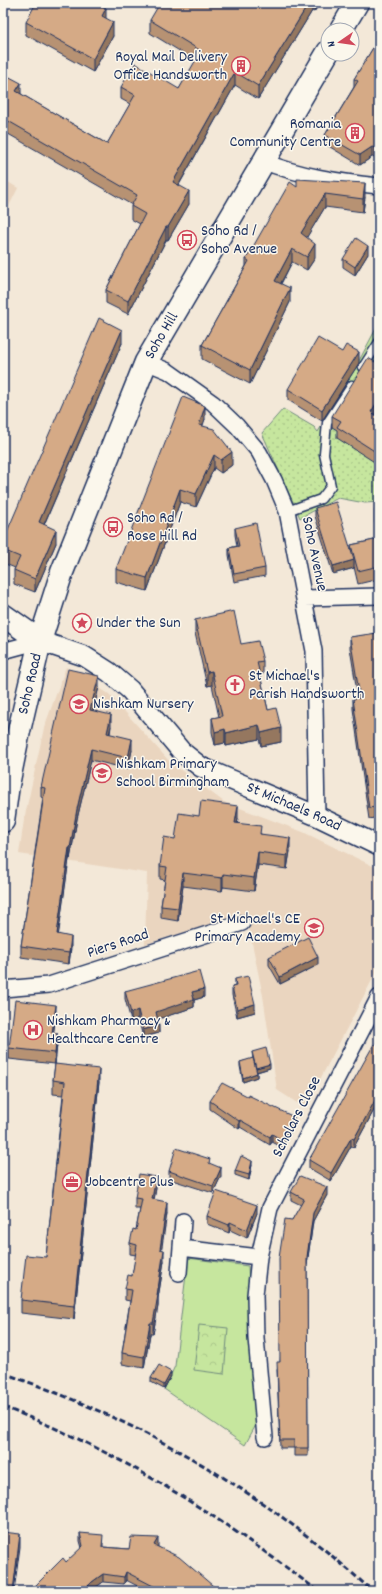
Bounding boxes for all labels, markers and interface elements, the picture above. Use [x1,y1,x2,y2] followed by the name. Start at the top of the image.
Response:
[320,22,360,62] north arrow
[324,39,341,48] text: N
[113,46,228,87] place label: Royal Mail Delivery Office Handsworth
[230,55,252,77] building icon: Royal Mail Delivery Office Handsworth
[230,113,341,154] place label: Romania Community Centre
[344,122,366,144] building icon: Romania Community Centre
[201,220,277,261] place label: Soho Rd / Soho Avenue
[176,229,198,251] bus stop icon: Soho Rd / Soho Avenue
[139,308,184,364] street label: Soho Hill
[127,507,197,548] place label: Soho Rd / Rose Hill Rd
[295,514,333,594] street label: Soho Avenue
[102,516,124,538] bus stop icon: Soho Rd / Rose Hill Rd
[71,612,93,634] place icon: Under the Sun
[96,612,181,635] place label: Under the Sun
[12,651,48,717] street label: Soho Road
[249,665,364,706] place label: St Michael's Parish Handsworth
[224,674,246,696] church icon: St Michael's Parish Handsworth
[68,693,90,715] school or university icon: Nishkam Nursery
[93,693,194,716] place label: Nishkam Nursery
[116,753,229,794] place label: Nishkam Primary School Birmingham
[91,762,113,784] school or university icon: Nishkam Primary School Birmingham
[243,776,345,838] street label: St Michaels Road
[195,908,301,949] place label: St Michael's CE Primary Academy
[303,917,325,939] school or university icon: St Michael's CE Primary Academy
[84,923,152,965] street label: Piers Road
[47,1010,171,1051] place label: Nishkam Pharmacy & Healthcare Centre
[22,1019,44,1041] hospital icon: Nishkam Pharmacy & Healthcare Centre
[267,1072,327,1162] street label: Scholars Close
[61,1171,83,1193] office icon: Jobcentre Plus
[86,1171,174,1194] place label: Jobcentre Plus

